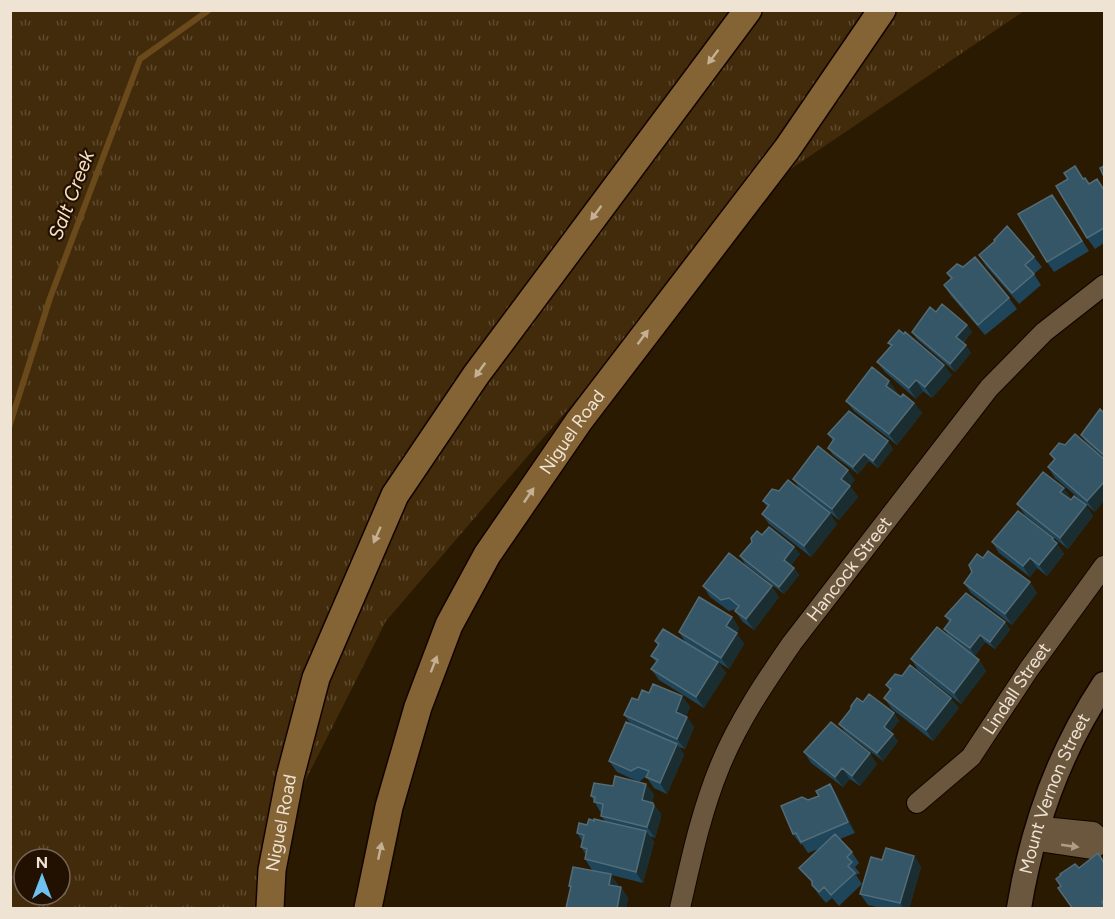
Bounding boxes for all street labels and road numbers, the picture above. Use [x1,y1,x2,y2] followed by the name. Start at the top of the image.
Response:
[535,386,610,479] street label: Niguel Road
[802,512,897,626] street label: Hancock Street
[978,638,1056,739] street label: Lindall Street
[1015,709,1095,876] street label: Mount Vernon Street
[261,772,301,873] street label: Niguel Road

